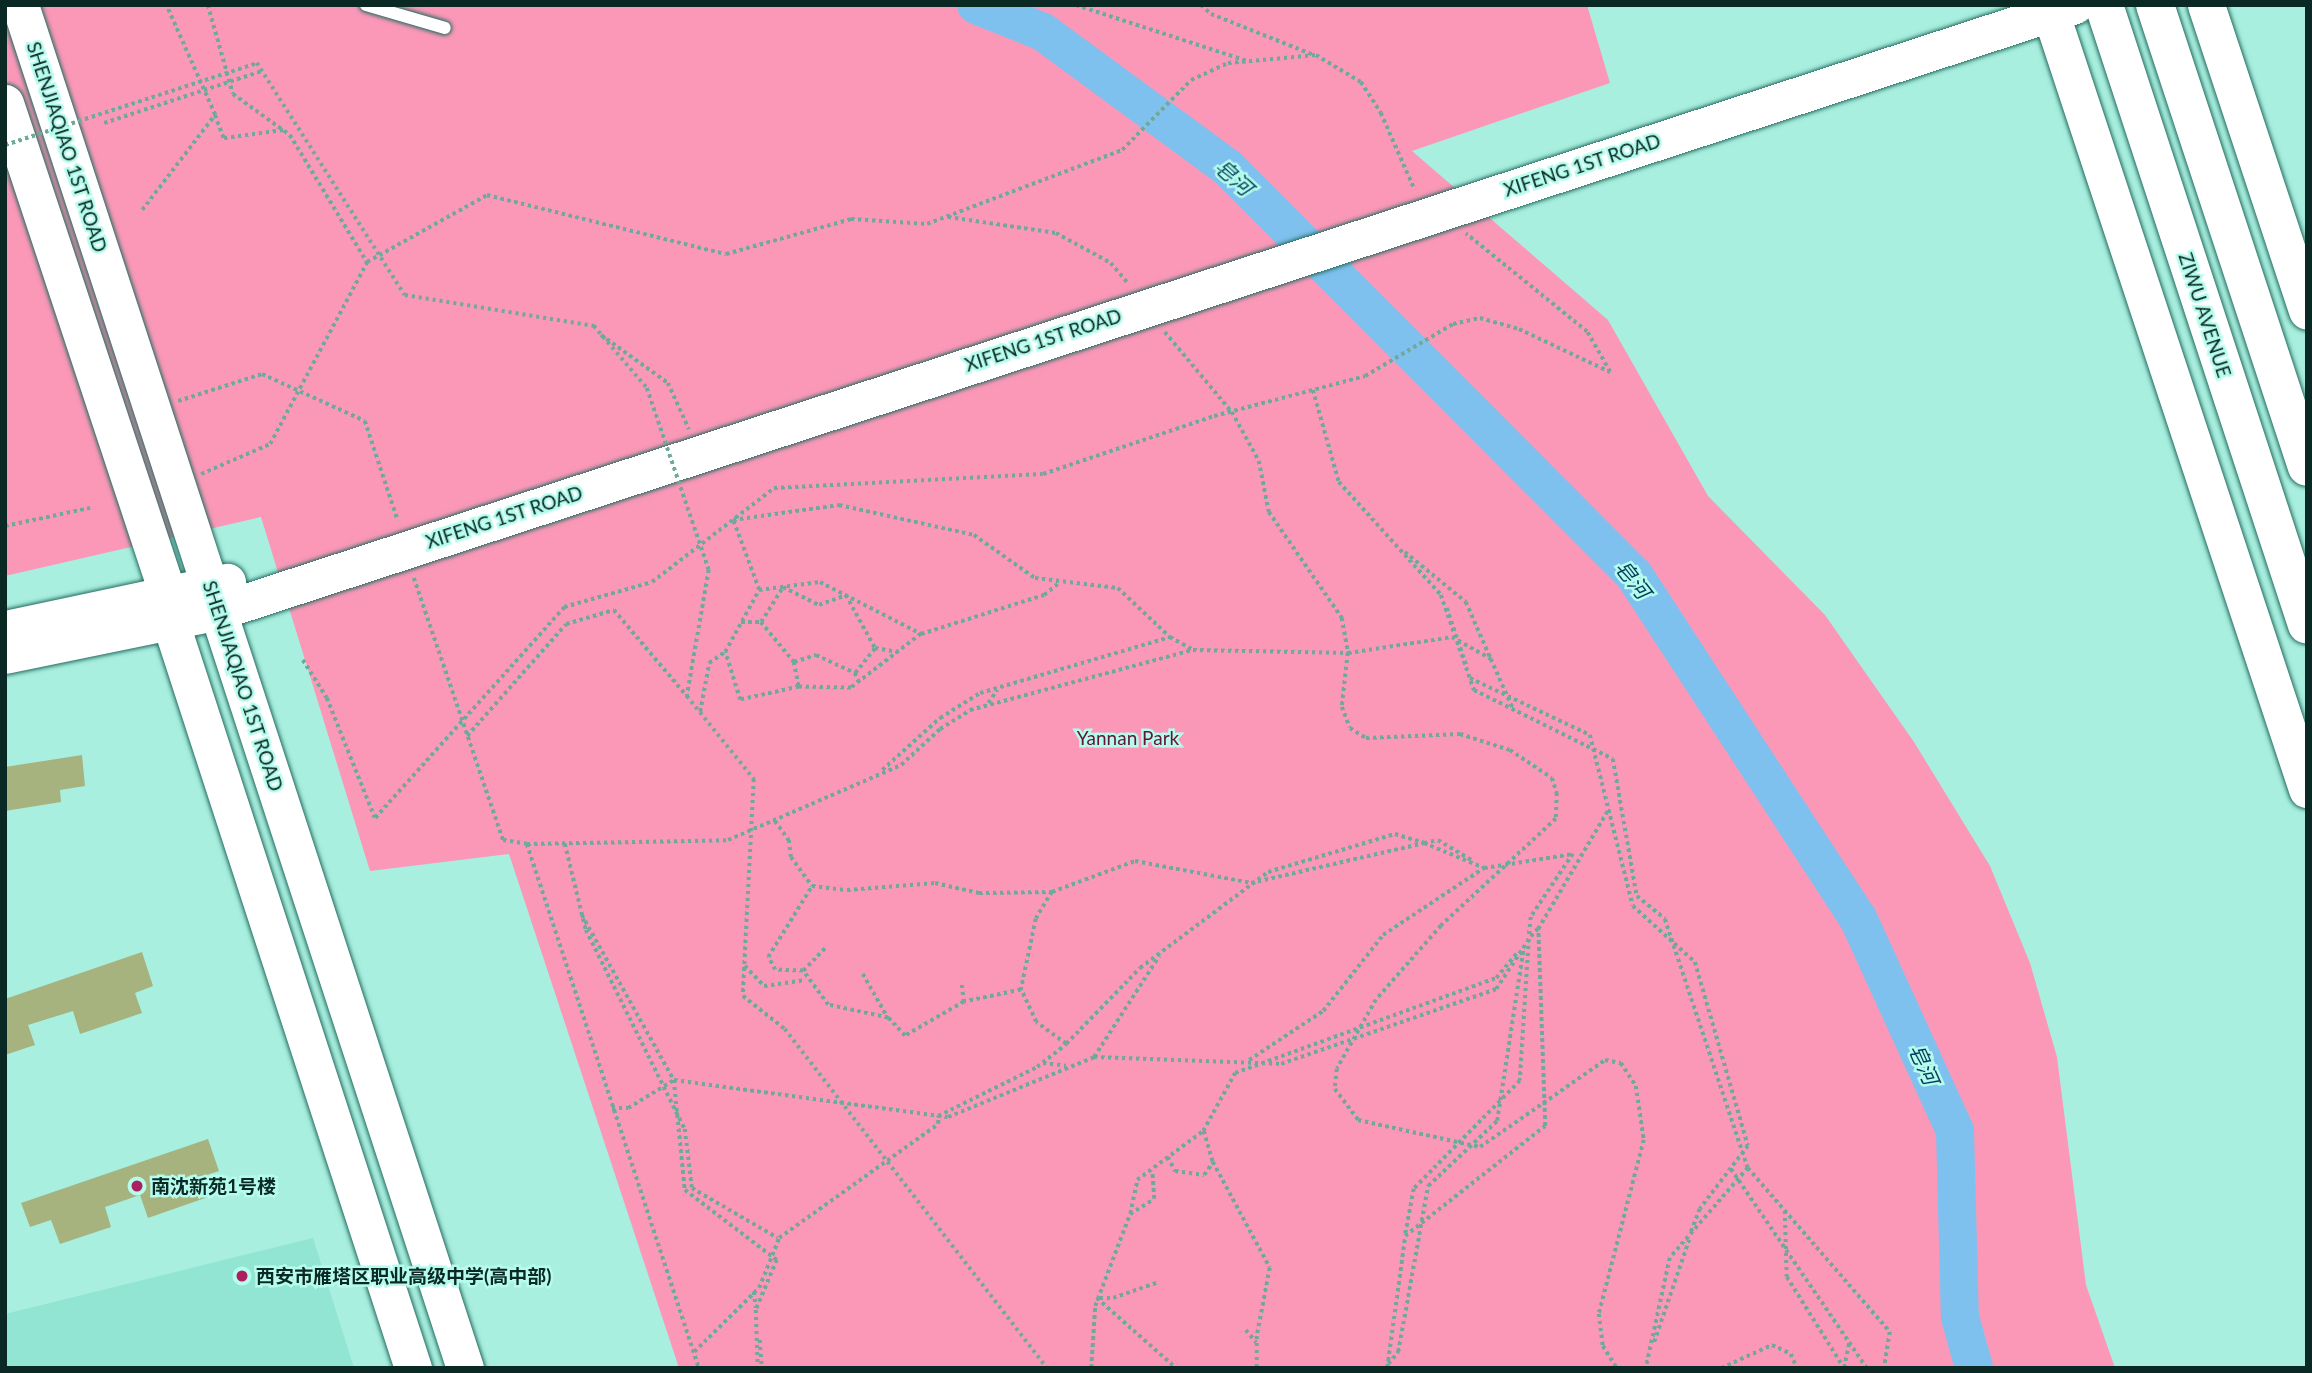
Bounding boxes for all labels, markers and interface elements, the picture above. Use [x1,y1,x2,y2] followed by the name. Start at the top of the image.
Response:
[22,39,112,255] street label: SHENJIAQIAO 1ST ROAD
[1501,129,1663,201] street label: XIFENG 1ST ROAD
[1210,154,1258,200] water label: 皂河
[2174,249,2236,381] street label: ZIWU AVENUE
[962,304,1124,376] street label: XIFENG 1ST ROAD
[423,481,585,553] street label: XIFENG 1ST ROAD
[1610,555,1656,603] water label: 皂河
[198,578,288,794] street label: SHENJIAQIAO 1ST ROAD
[1077,727,1179,749] park label: Yannan Park
[1904,1040,1944,1088] water label: 皂河
[151,1175,276,1197] place label: 南沈新苑1号楼
[129,1178,145,1194] marker: 南沈新苑1号楼
[256,1265,551,1287] place label: 西安市雁塔区职业高级中学(高中部)
[234,1268,250,1284] marker: 西安市雁塔区职业高级中学(高中部)

